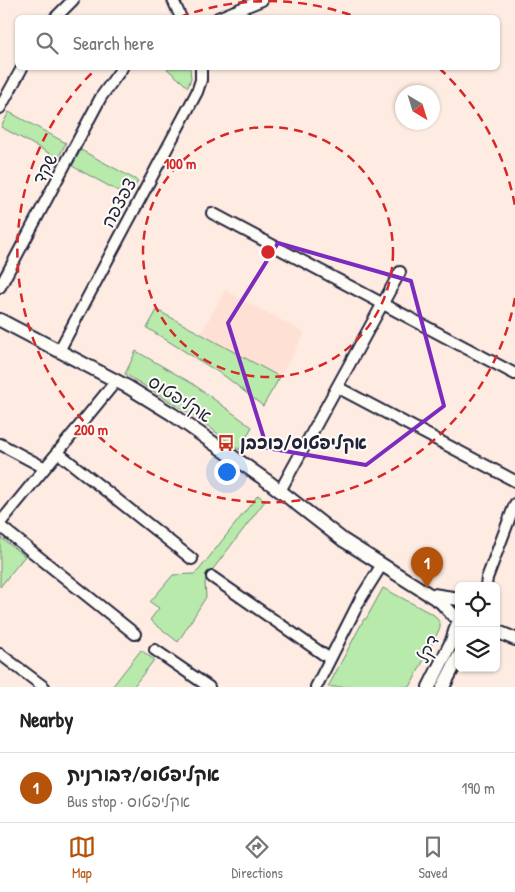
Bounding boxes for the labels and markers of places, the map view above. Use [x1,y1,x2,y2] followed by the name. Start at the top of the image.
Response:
[259,243,277,261] centre of rings
[240,430,367,455] place label: אקליפטוס/כוכבן
[216,433,236,453] bus stop icon: אקליפטוס/כוכבן
[411,547,443,588] pin: 1

